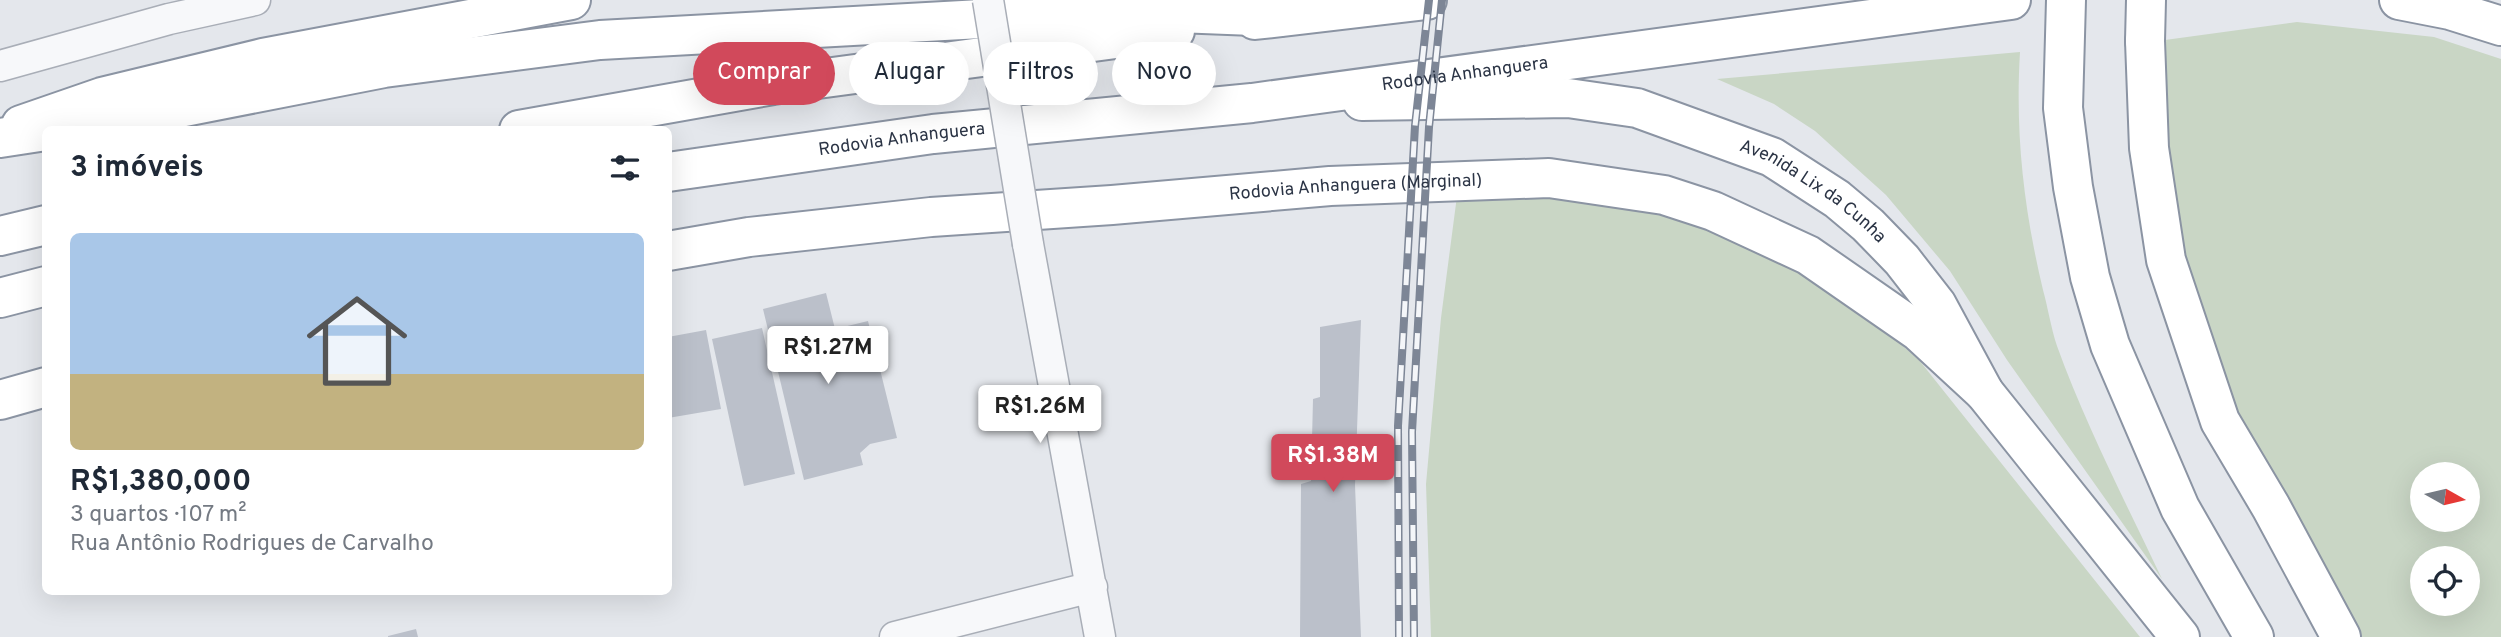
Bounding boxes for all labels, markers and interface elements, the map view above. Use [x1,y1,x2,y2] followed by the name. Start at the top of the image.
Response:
[693,42,835,105] chip: Comprar
[849,42,969,105] chip: Alugar
[983,42,1098,105] chip: Filtros
[1112,42,1216,105] chip: Novo
[1380,51,1549,97] street label: Rodovia Anhanguera
[817,118,986,162] street label: Rodovia Anhanguera
[1736,135,1891,248] street label: Avenida Lix da Cunha
[606,149,644,187] icon: filters
[70,150,204,187] text: 3 imóveis
[1228,169,1483,206] street label: Rodovia Anhanguera (Marginal)
[294,278,420,404] icon: home
[763,326,893,386] pin: R$1.27M
[783,334,873,363] text: R$1.27M
[975,386,1105,445] pin: R$1.26M
[994,393,1086,422] text: R$1.26M
[1268,434,1398,494] pin: R$1.38M
[1287,442,1379,471] text: R$1.38M
[2410,462,2480,532] north arrow
[2410,462,2480,616] map controls
[70,464,252,501] text: R$1,380,000
[70,501,247,530] text: 3 quartos · 107 m²
[70,530,434,559] text: Rua Antônio Rodrigues de Carvalho
[2410,546,2480,616] button: locate

